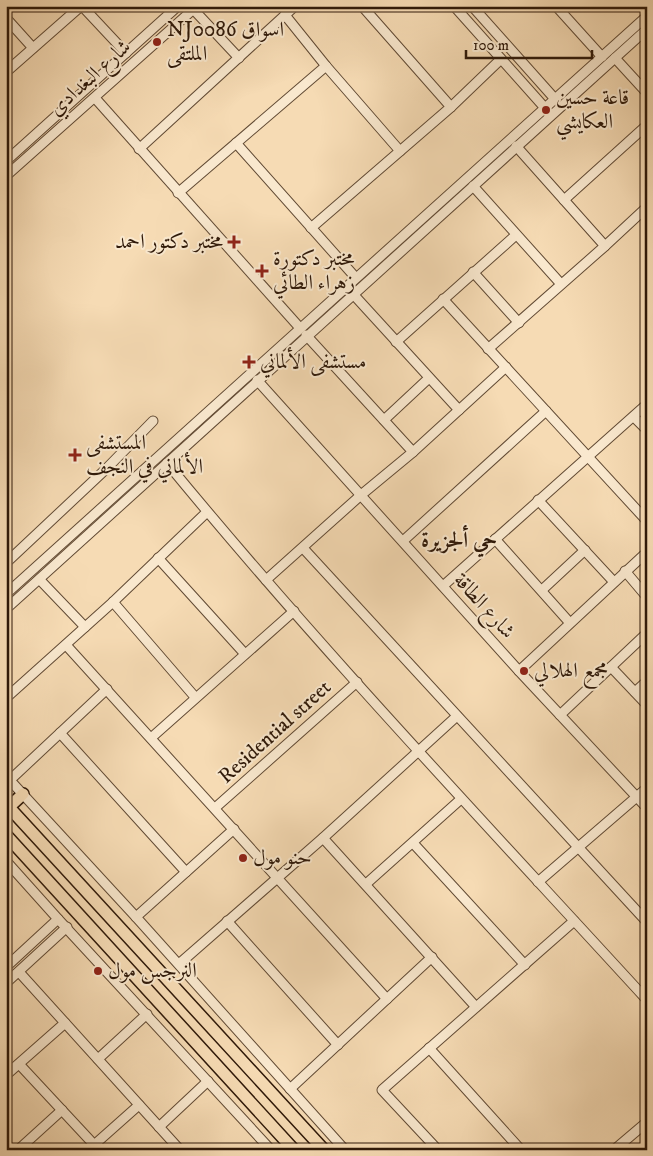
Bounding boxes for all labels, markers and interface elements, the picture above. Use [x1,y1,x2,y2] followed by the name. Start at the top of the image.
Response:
[167,17,284,68] place label: NJ0086 اسواق الملتقى
[466,28,592,60] scale bar
[43,34,139,125] street label: شارع البغدادي
[151,36,163,48] marker: NJ0086 اسواق الملتقى
[473,36,509,55] text: 100 m
[556,85,629,141] place label: قاعة حسين العكايشي
[540,104,552,116] marker: قاعة حسين العكايشي
[115,229,223,255] place label: مختبر دكتور احمد
[227,235,241,249] marker: مختبر دكتور احمد
[273,246,355,299] place label: مختبر دكتورة زهراء الطائي
[255,264,269,278] marker: مختبر دكتورة زهراء الطائي
[260,346,366,378] place label: مستشفى الألماني
[242,355,256,369] marker: مستشفى الألماني
[86,430,203,483] place label: المستشفى الألماني في النجف
[68,448,82,462] marker: المستشفى الألماني في النجف
[421,524,497,558] district label: حي ألجزيرة
[445,568,520,647] street label: شارع الطاقة
[534,658,608,689] place label: مجمع الهلالي
[518,665,530,677] marker: مجمع الهلالي
[213,674,337,789] street label: Residential street
[253,845,312,871] place label: حنو مول
[237,852,249,864] marker: حنو مول
[108,958,197,984] place label: النرجس مول
[92,965,104,977] marker: النرجس مول

